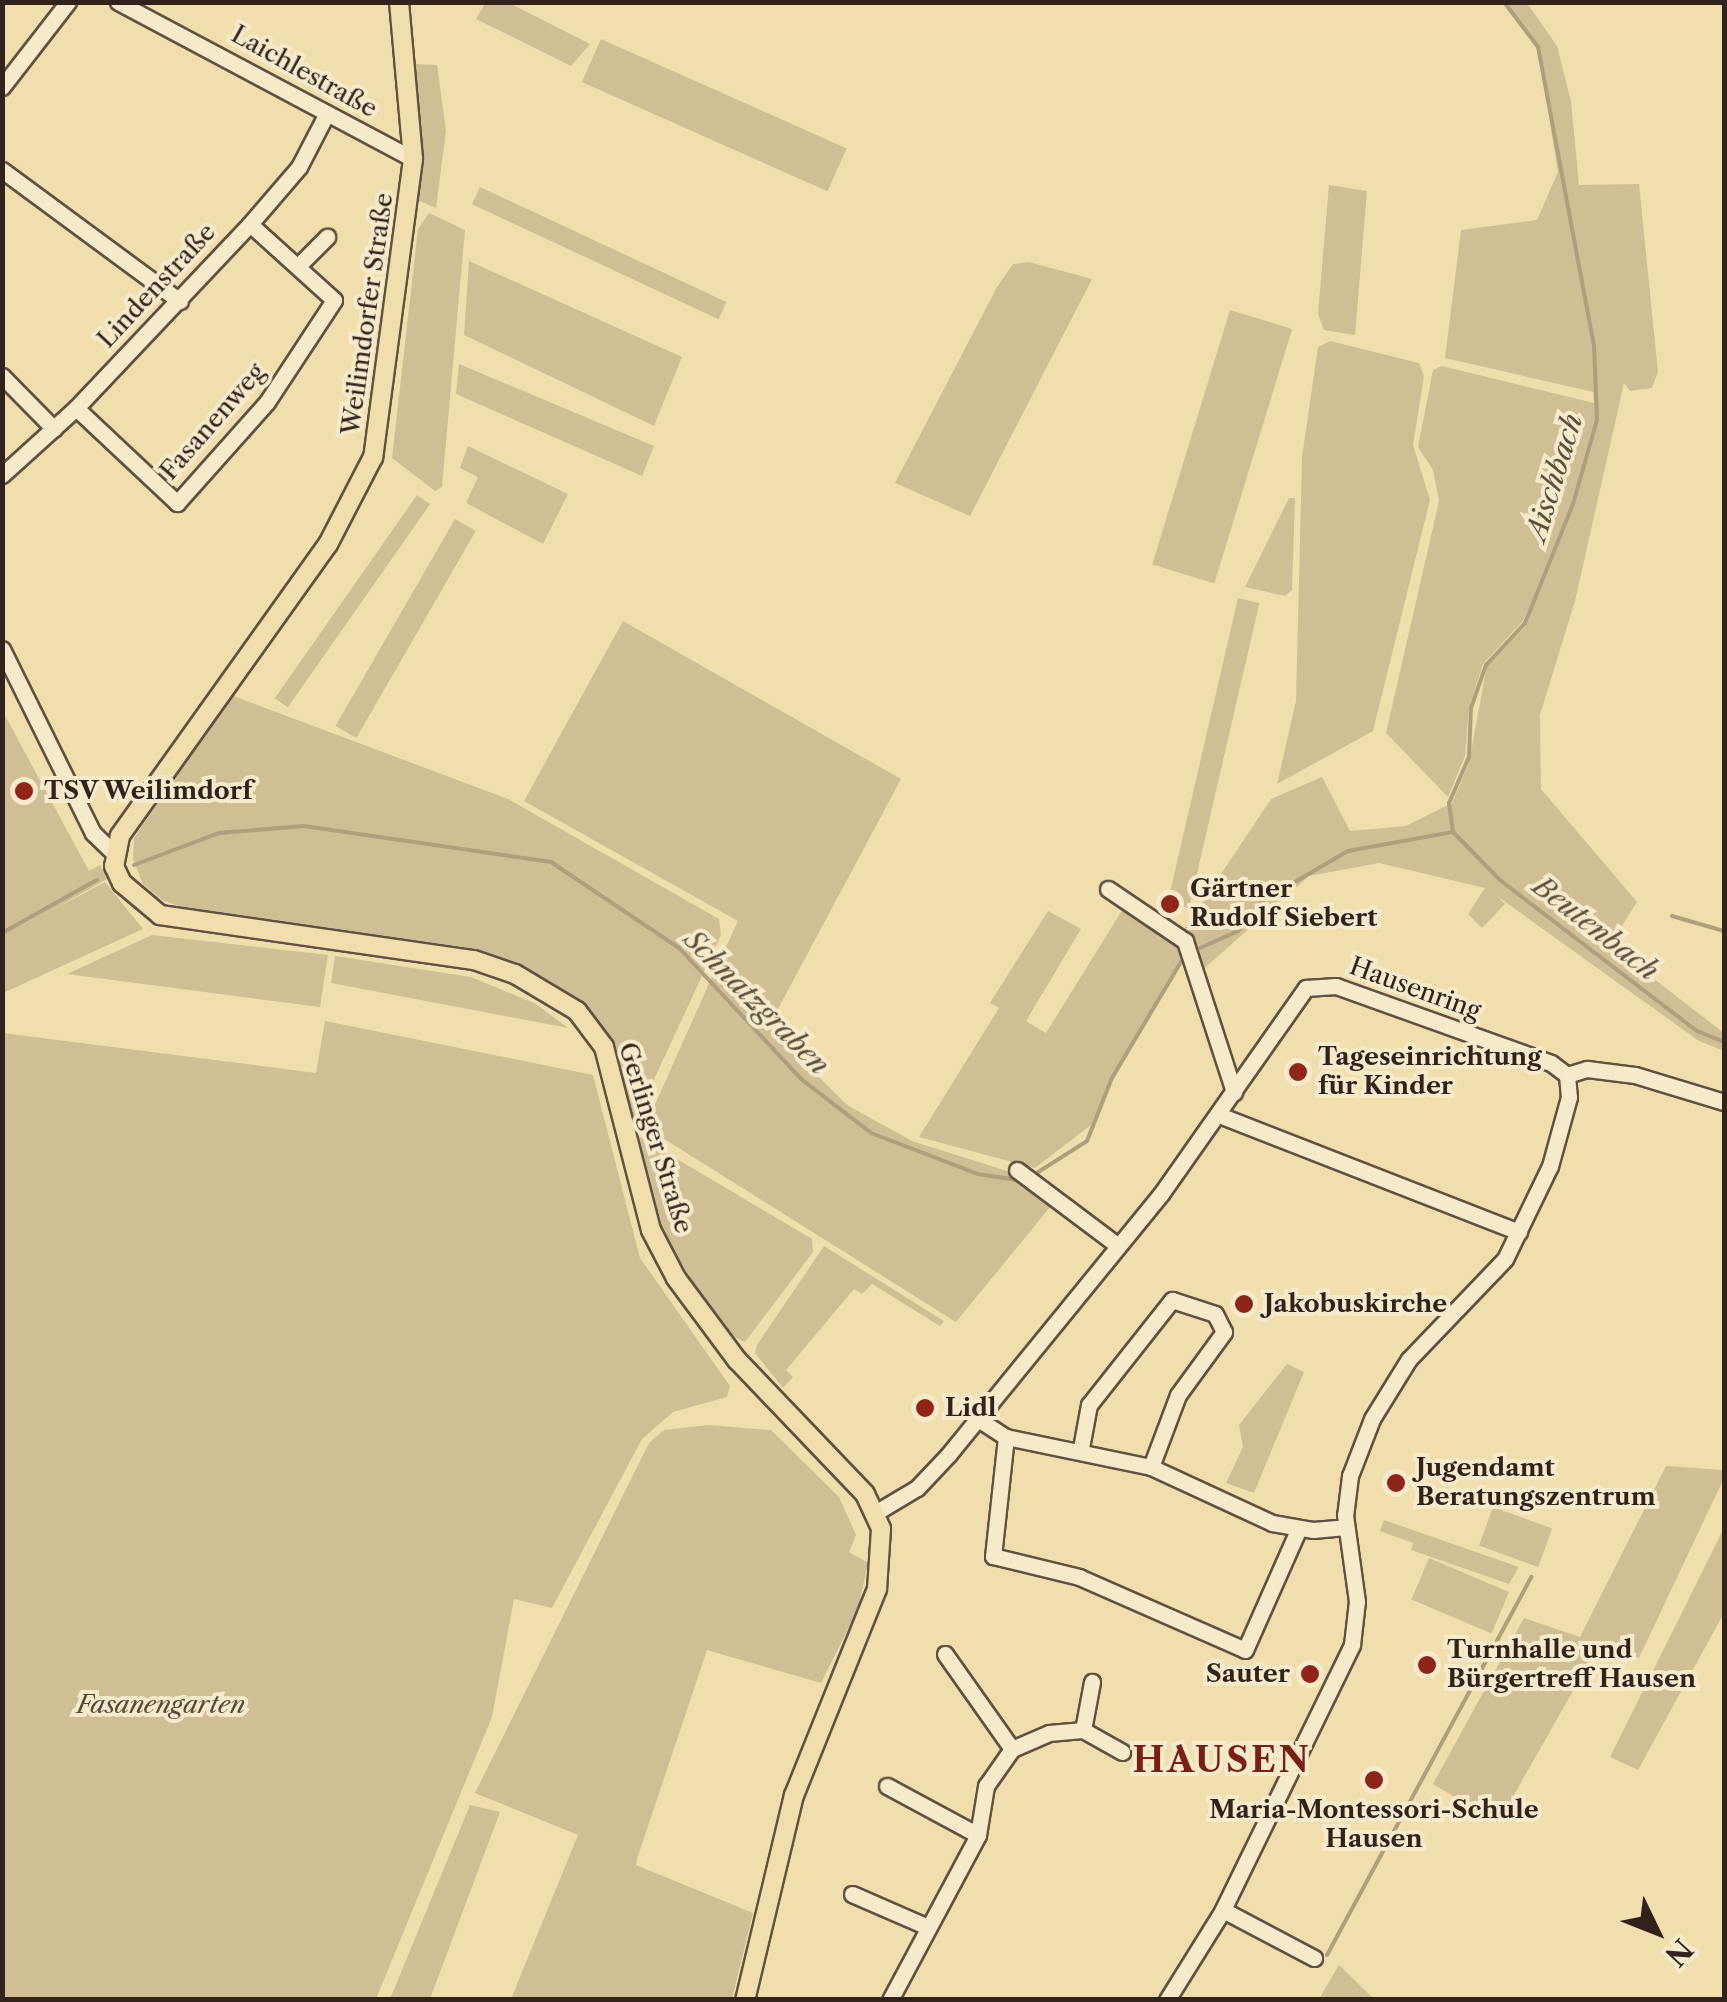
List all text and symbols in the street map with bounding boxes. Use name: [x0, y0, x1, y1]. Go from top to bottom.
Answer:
street label: Laichlestraße: [226, 20, 382, 124]
street label: Weilimdorfer Straße: [336, 191, 400, 437]
street label: Lindenstraße: [92, 218, 222, 354]
street label: Fasanenweg: [154, 358, 272, 486]
water label: Aischbach: [1519, 410, 1589, 544]
place label: TSV Weilimdorf: [44, 776, 254, 806]
marker: TSV Weilimdorf: [13, 780, 35, 802]
water label: Beutenbach: [1527, 869, 1665, 987]
place label: Gärtner Rudolf Siebert: [1190, 875, 1377, 934]
marker: Gärtner Rudolf Siebert: [1159, 893, 1181, 915]
water label: Schnatzgraben: [678, 923, 836, 1081]
street label: Hausenring: [1345, 951, 1485, 1027]
street label: Gerlinger Straße: [612, 1039, 698, 1237]
place label: Tageseinrichtung für Kinder: [1318, 1043, 1542, 1102]
marker: Tageseinrichtung für Kinder: [1287, 1061, 1309, 1083]
place label: Jakobuskirche: [1264, 1289, 1447, 1319]
marker: Jakobuskirche: [1233, 1293, 1255, 1315]
place label: Lidl: [945, 1393, 997, 1423]
marker: Lidl: [914, 1397, 936, 1419]
place label: Jugendamt Beratungszentrum: [1416, 1454, 1656, 1513]
marker: Jugendamt Beratungszentrum: [1385, 1472, 1407, 1494]
place label: Turnhalle und Bürgertreff Hausen: [1447, 1636, 1696, 1695]
marker: Turnhalle und Bürgertreff Hausen: [1416, 1654, 1438, 1676]
place label: Sauter: [1206, 1659, 1290, 1689]
marker: Sauter: [1299, 1663, 1321, 1685]
park label: Fasanengarten: [77, 1690, 245, 1720]
district label: HAUSEN: [1132, 1739, 1312, 1781]
marker: Maria-Montessori-Schule Hausen: [1363, 1769, 1385, 1791]
place label: Maria-Montessori-Schule Hausen: [1209, 1796, 1539, 1855]
north arrow: [1607, 1882, 1707, 1982]
text: N: [1658, 1932, 1700, 1973]

